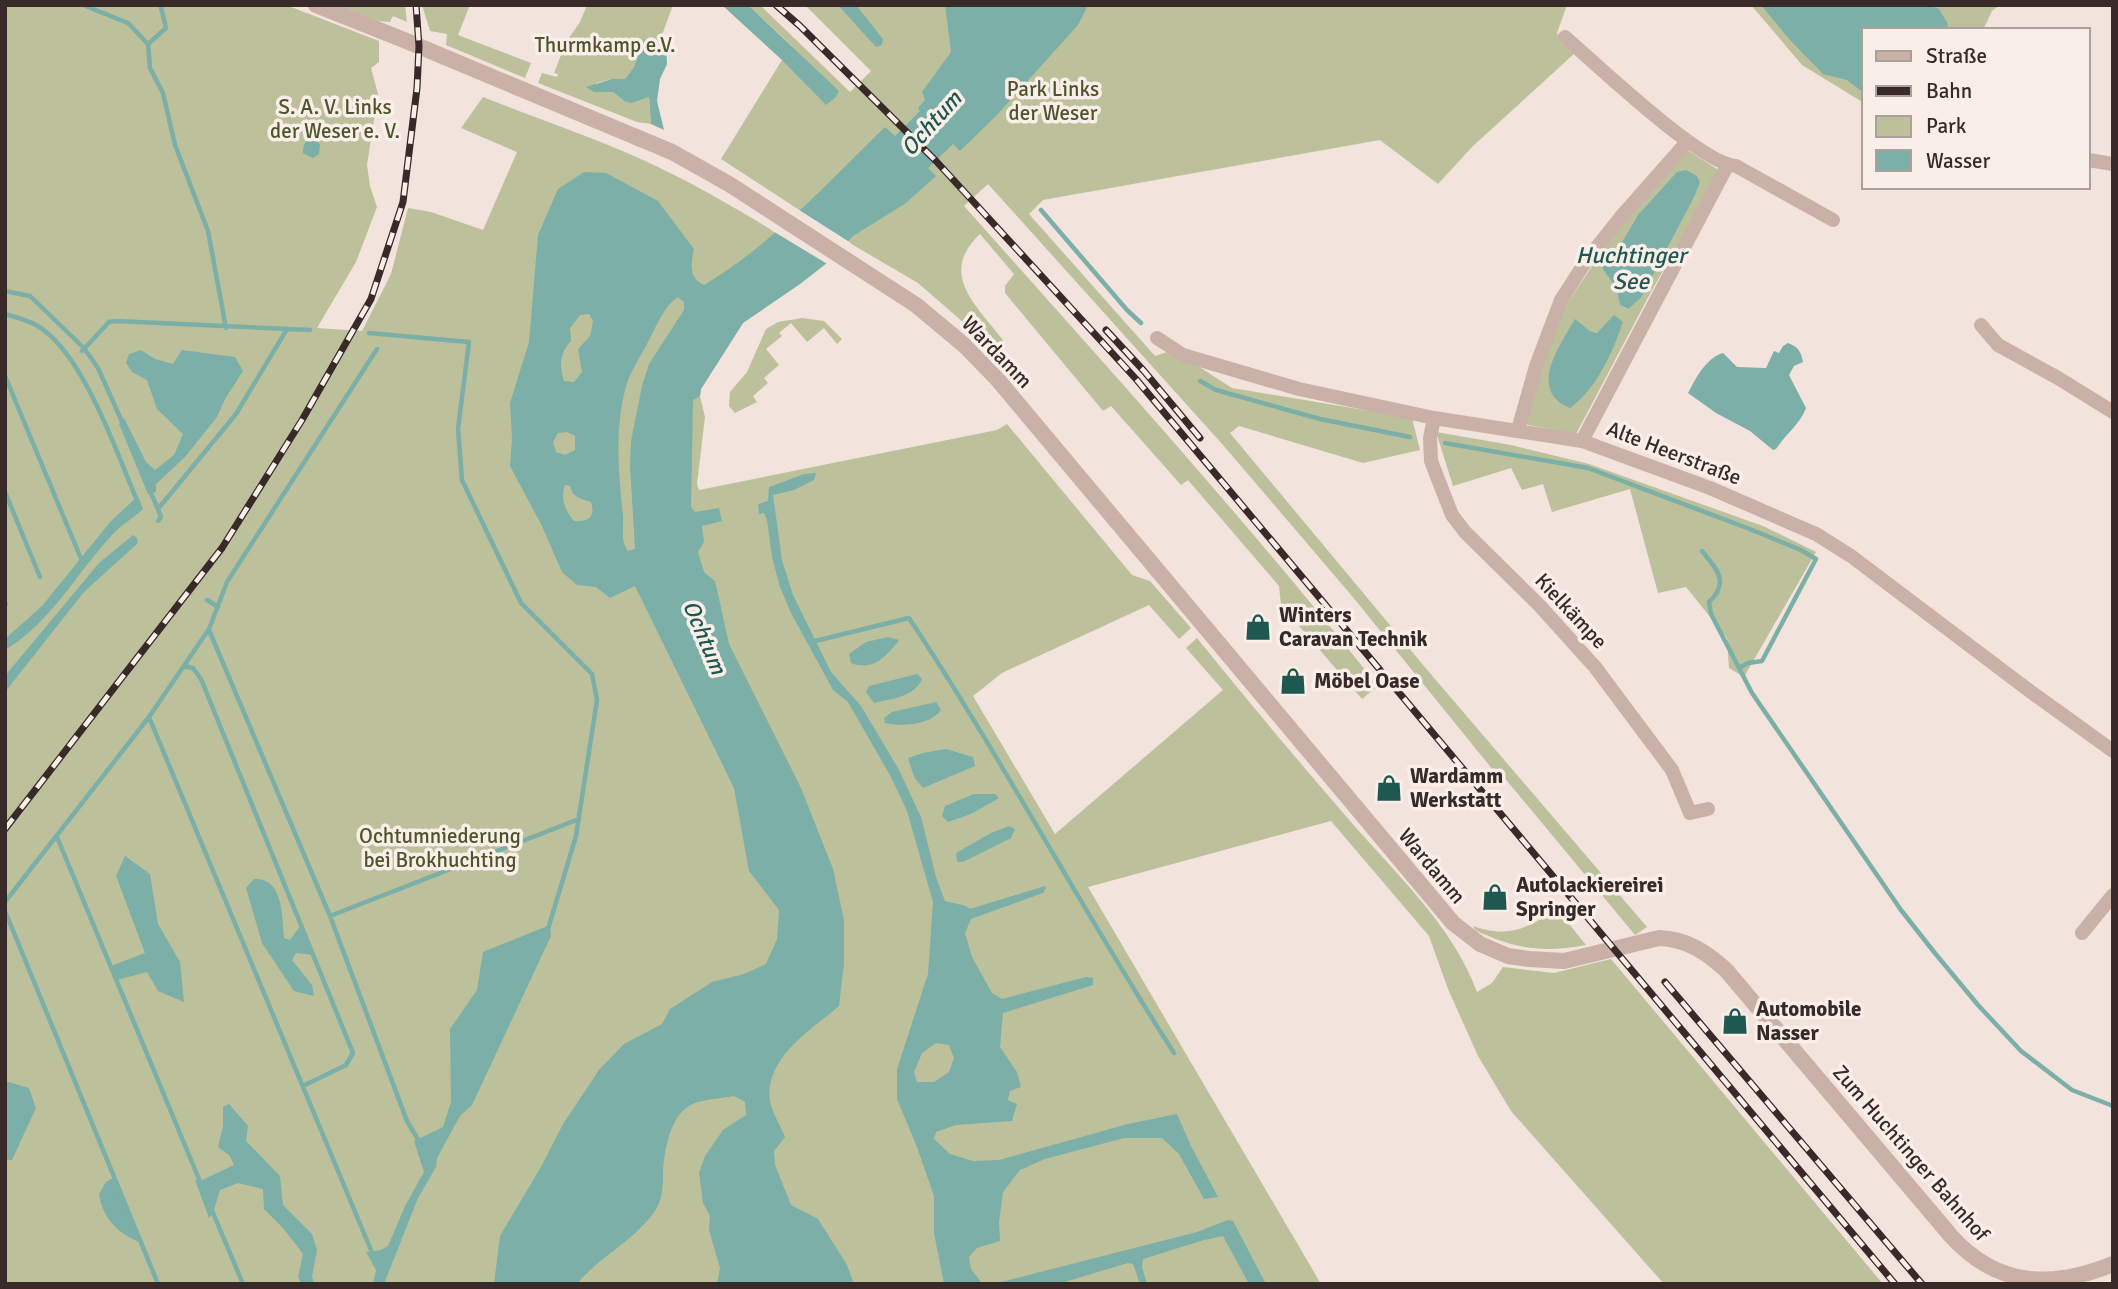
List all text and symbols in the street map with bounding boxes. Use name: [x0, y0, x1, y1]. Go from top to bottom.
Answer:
legend: [1862, 28, 2090, 189]
park label: Thurmkamp e.V.: [534, 32, 676, 58]
text: Straße: [1926, 43, 1987, 69]
park label: Park Links der Weser: [1007, 76, 1099, 126]
text: Bahn: [1926, 78, 1972, 104]
water label: Ochtum: [895, 84, 969, 162]
park label: S. A. V. Links der Weser e. V.: [270, 94, 400, 144]
text: Park: [1926, 113, 1967, 139]
text: Wasser: [1926, 148, 1991, 174]
water label: Huchtinger See: [1576, 241, 1690, 296]
street label: Wardamm: [956, 310, 1038, 394]
street label: Alte Heerstraße: [1603, 415, 1745, 491]
street label: Kielkämpe: [1529, 568, 1613, 654]
water label: Ochtum: [676, 596, 733, 679]
place label: Winters Caravan Technik: [1279, 602, 1427, 652]
shop icon: Winters Caravan Technik: [1243, 612, 1273, 642]
shop icon: Möbel Oase: [1278, 666, 1308, 696]
place label: Möbel Oase: [1314, 668, 1420, 694]
place label: Wardamm Werkstatt: [1410, 763, 1503, 813]
shop icon: Wardamm Werkstatt: [1374, 773, 1404, 803]
park label: Ochtumniederung bei Brokhuchting: [359, 823, 521, 873]
street label: Wardamm: [1393, 823, 1471, 909]
place label: Autolackiereirei Springer: [1516, 872, 1664, 922]
shop icon: Autolackiereirei Springer: [1480, 882, 1510, 912]
place label: Automobile Nasser: [1756, 996, 1862, 1046]
shop icon: Automobile Nasser: [1720, 1006, 1750, 1036]
street label: Zum Huchtinger Bahnhof: [1827, 1060, 1995, 1247]

